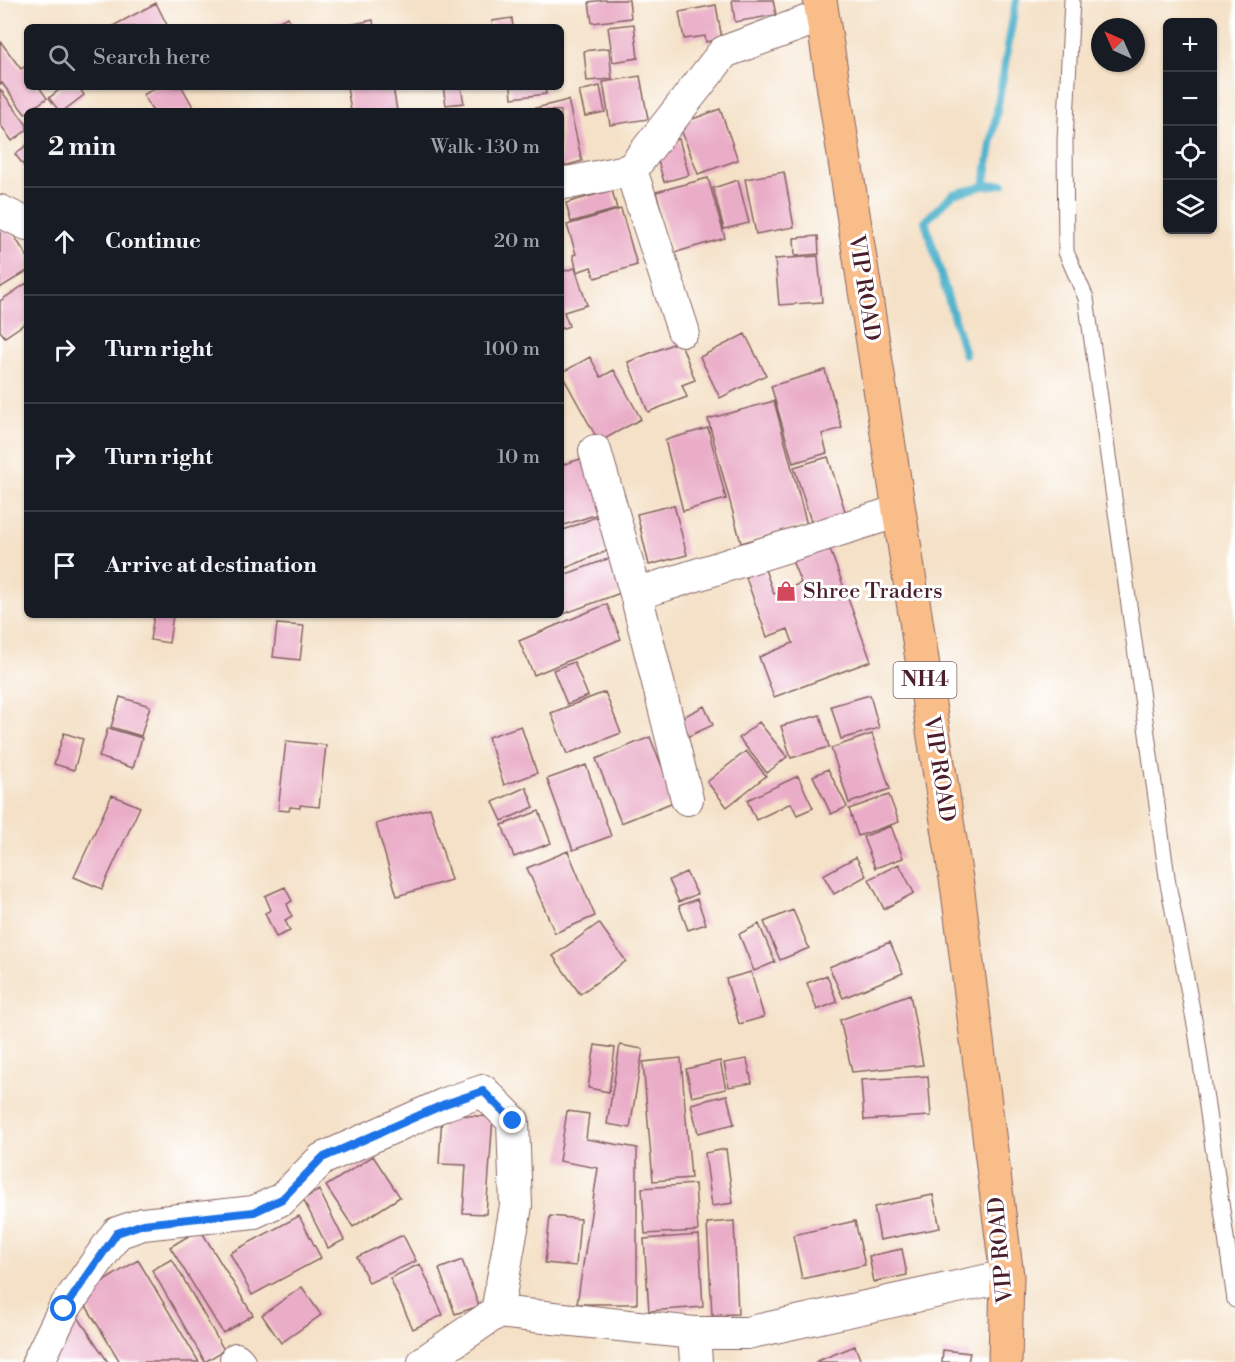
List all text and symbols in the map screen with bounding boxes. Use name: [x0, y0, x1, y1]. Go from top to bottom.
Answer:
north arrow: [1091, 18, 1145, 72]
map controls: [1163, 18, 1217, 234]
button: +: [1163, 18, 1217, 72]
search box: [24, 24, 564, 90]
icon: search: [45, 41, 78, 74]
text: Search here: [93, 44, 210, 71]
button: −: [1163, 72, 1217, 126]
button: locate: [1163, 126, 1217, 180]
text: 2 min: [48, 131, 116, 163]
text: Walk · 130 m: [431, 135, 540, 160]
button: layers: [1163, 180, 1217, 234]
icon: ahead: [48, 225, 81, 258]
text: Continue: [105, 228, 201, 255]
text: 20 m: [494, 229, 540, 254]
street label: VIP ROAD: [842, 232, 886, 343]
icon: right: [48, 333, 81, 366]
text: Turn right: [105, 336, 213, 363]
text: 100 m: [484, 337, 540, 362]
icon: right: [48, 441, 81, 474]
text: Turn right: [105, 444, 213, 471]
text: 10 m: [497, 445, 540, 470]
icon: arrive: [48, 549, 81, 582]
text: Arrive at destination: [105, 552, 317, 579]
place label: Shree Traders: [803, 578, 943, 605]
shop icon: Shree Traders: [774, 579, 798, 603]
road number: NH4: [894, 662, 956, 698]
street label: VIP ROAD: [917, 713, 961, 824]
route end: [499, 1107, 525, 1133]
street label: VIP ROAD: [983, 1196, 1019, 1305]
route start: [50, 1295, 76, 1321]

